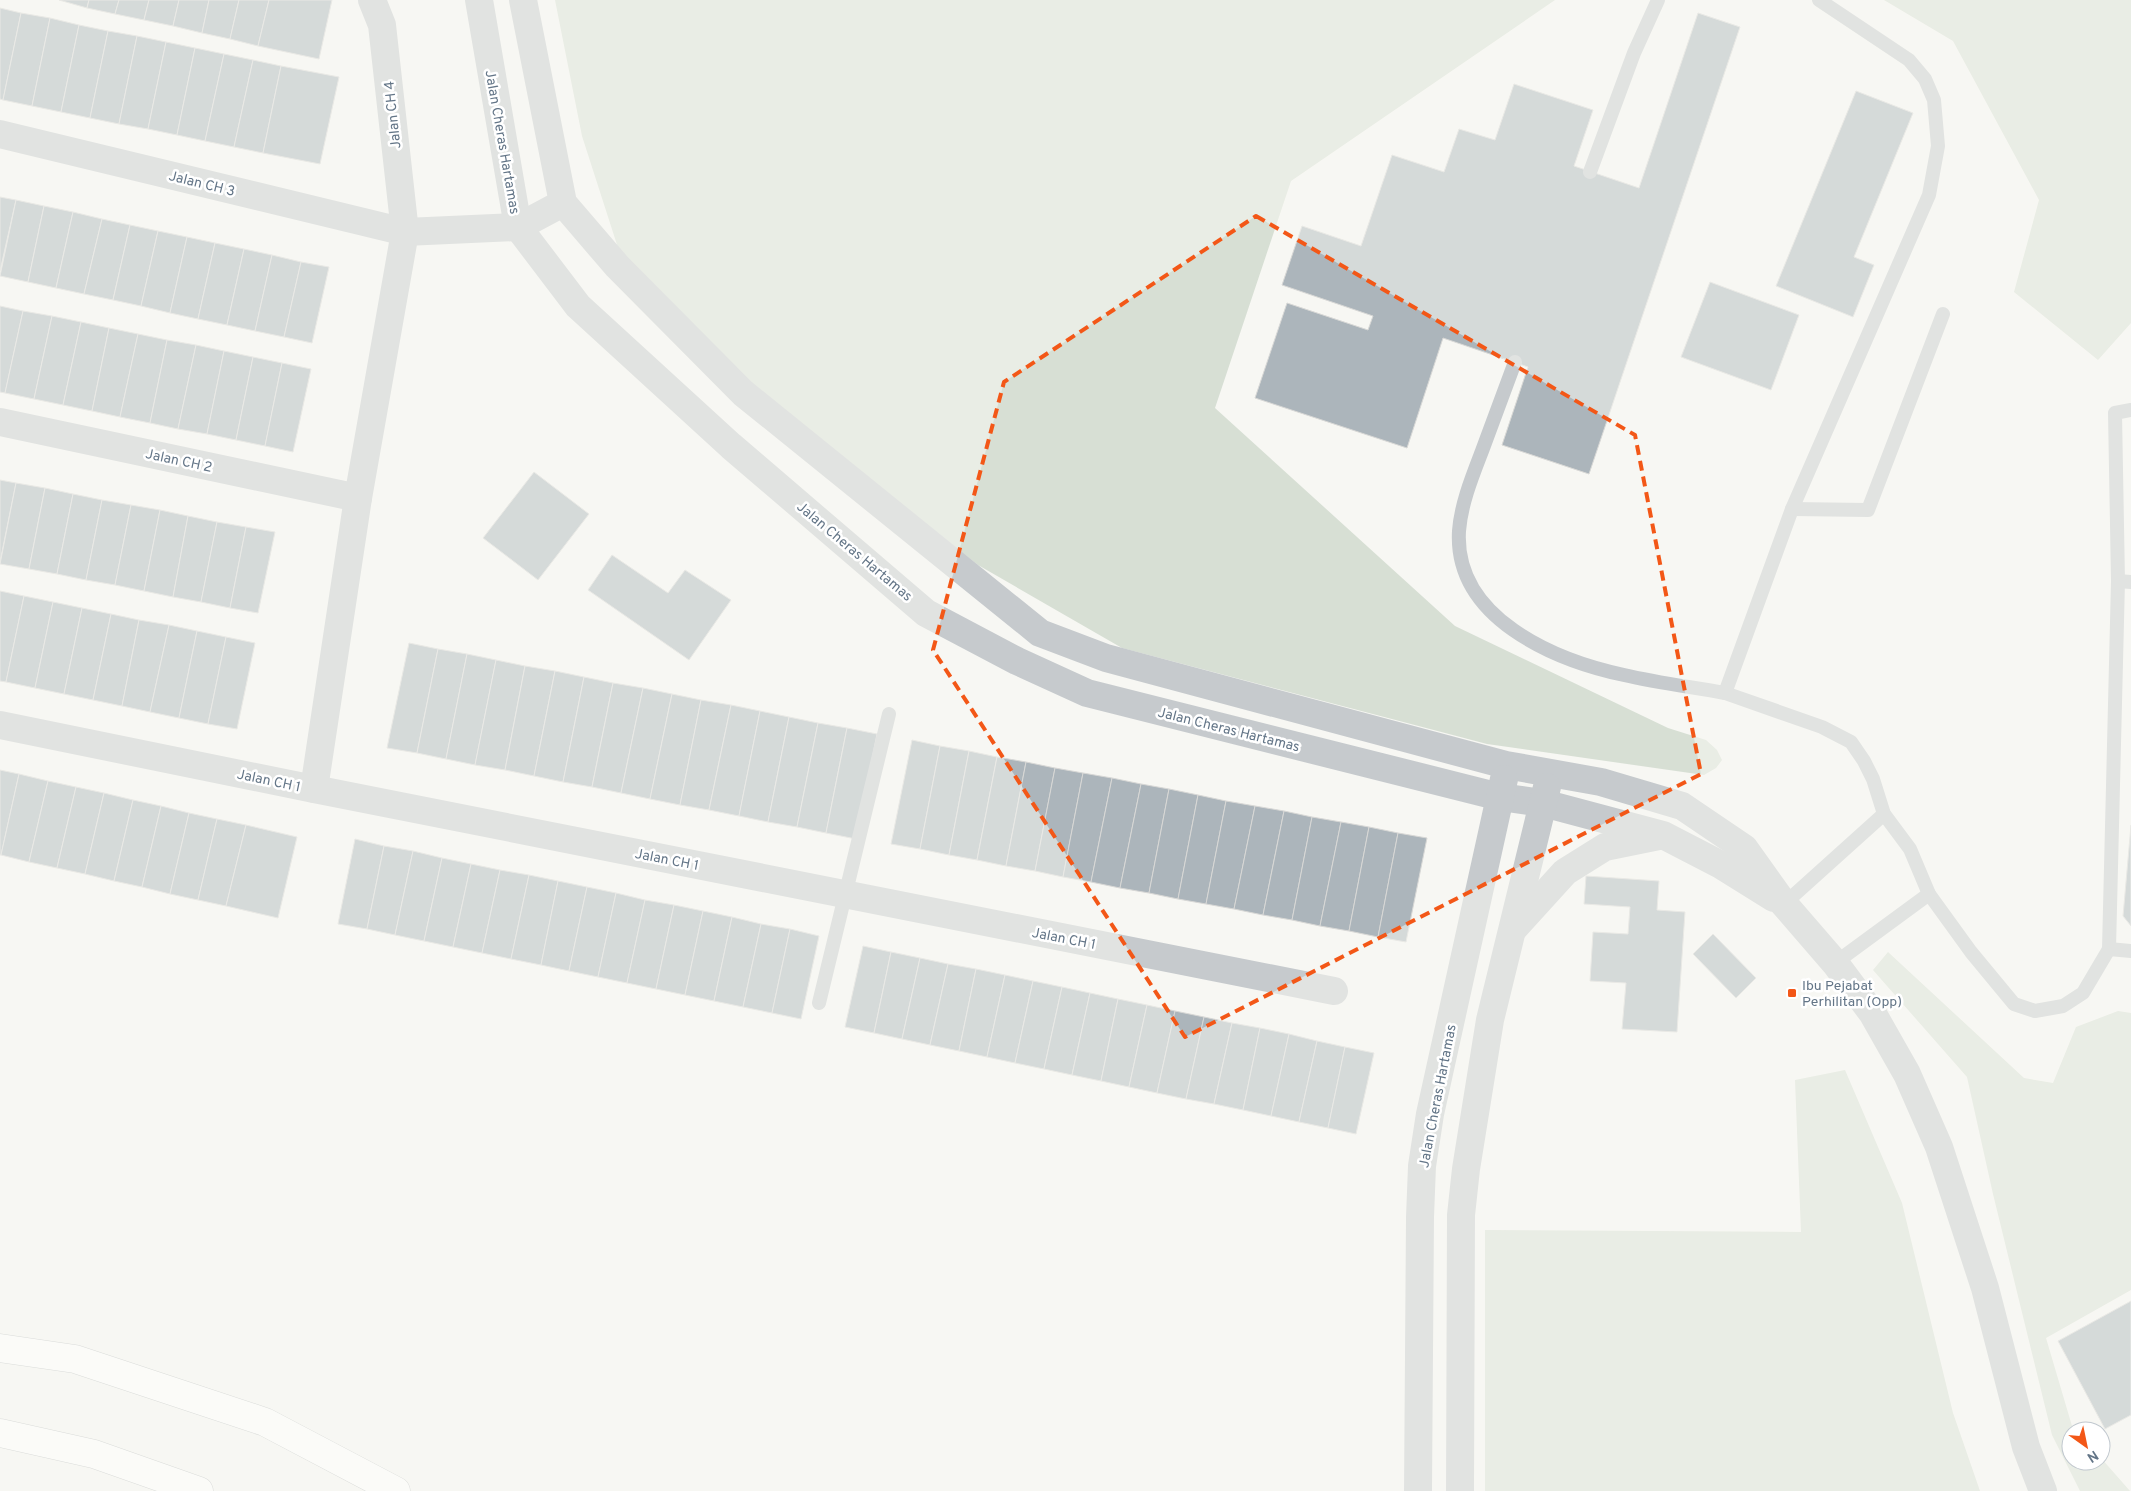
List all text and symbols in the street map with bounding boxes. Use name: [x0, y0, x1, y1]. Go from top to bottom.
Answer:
street label: Jalan Cheras Hartamas: [480, 69, 523, 216]
street label: Jalan CH 4: [381, 80, 406, 150]
street label: Jalan CH 3: [167, 168, 237, 201]
street label: Jalan CH 2: [144, 446, 214, 477]
street label: Jalan Cheras Hartamas: [793, 499, 915, 606]
street label: Jalan Cheras Hartamas: [1156, 705, 1301, 756]
street label: Jalan CH 1: [235, 766, 302, 797]
street label: Jalan CH 1: [633, 846, 700, 875]
street label: Jalan CH 1: [1030, 925, 1097, 954]
place label: Ibu Pejabat Perhilitan (Opp): [1802, 978, 1902, 1011]
marker: Ibu Pejabat Perhilitan (Opp): [1786, 987, 1798, 999]
street label: Jalan Cheras Hartamas: [1416, 1023, 1461, 1169]
north arrow: [2061, 1421, 2111, 1471]
text: N: [2083, 1446, 2101, 1466]

